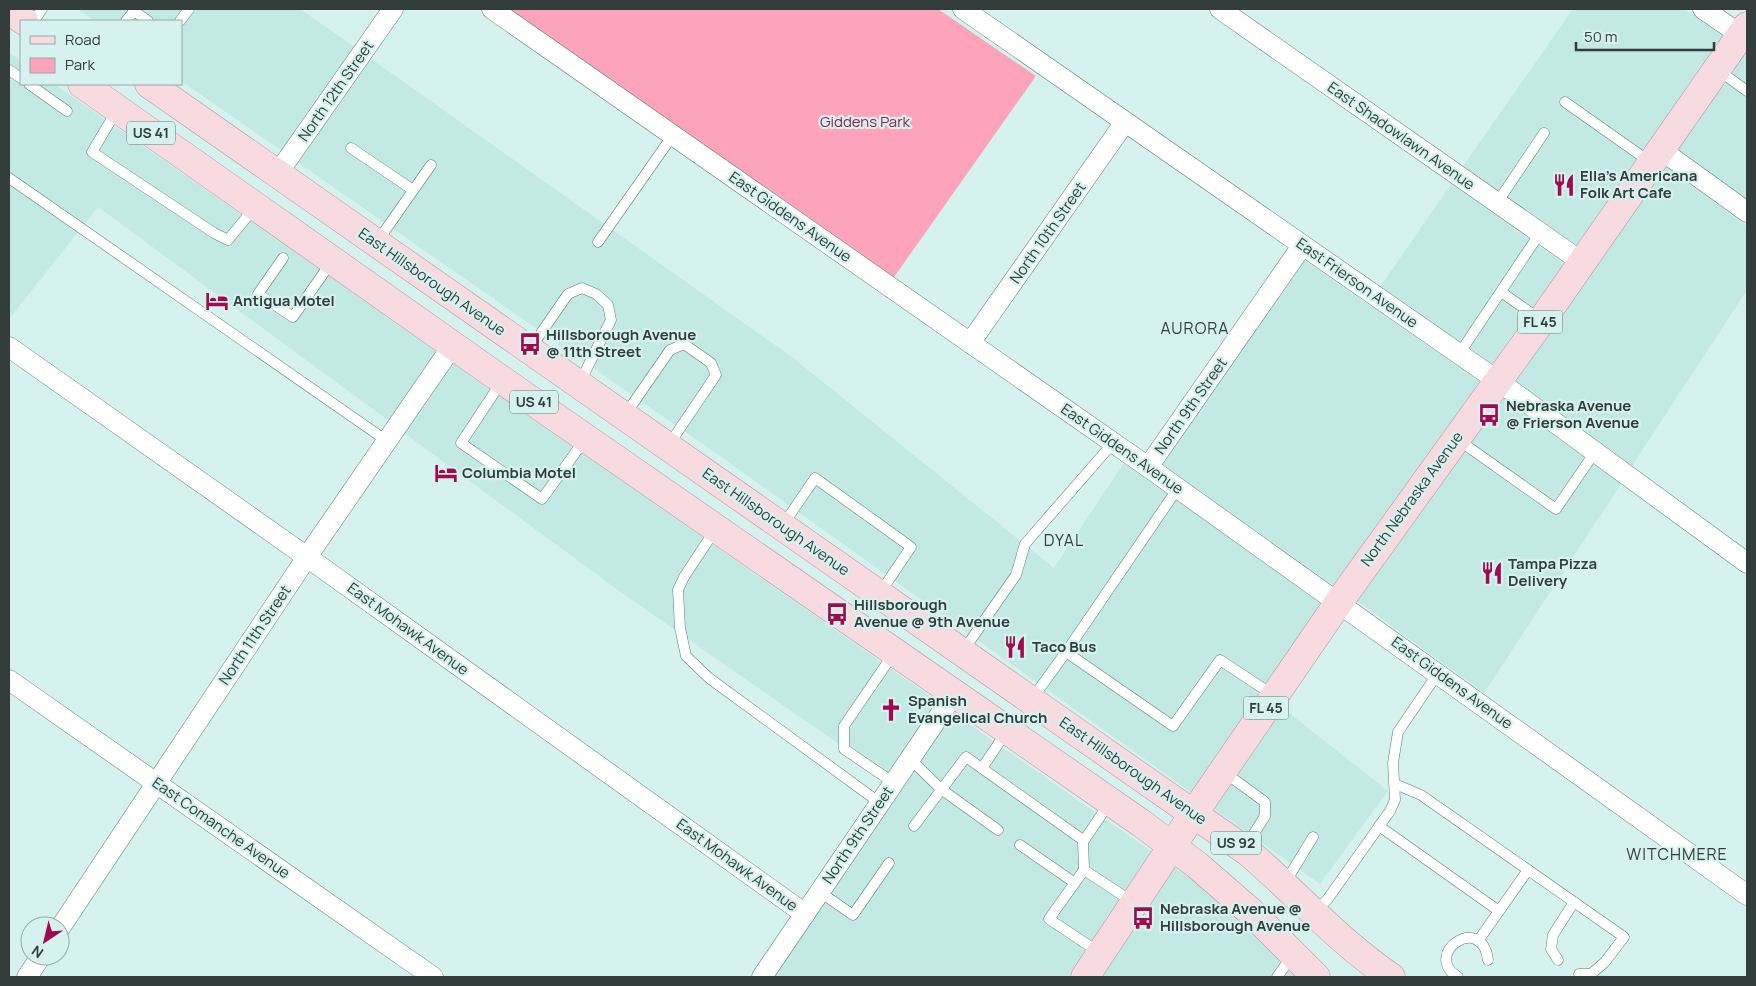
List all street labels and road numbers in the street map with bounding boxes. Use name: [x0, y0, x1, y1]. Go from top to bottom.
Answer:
street label: North 12th Street: [293, 36, 378, 145]
street label: East Shadowlawn Avenue: [1323, 77, 1479, 195]
road number: US 41: [127, 122, 175, 144]
street label: East Giddens Avenue: [725, 166, 856, 267]
street label: North 10th Street: [1005, 178, 1090, 288]
street label: East Hillsborough Avenue: [354, 223, 510, 341]
street label: East Frierson Avenue: [1292, 233, 1423, 333]
road number: FL 45: [1518, 311, 1562, 334]
street label: North 9th Street: [1149, 353, 1232, 458]
road number: US 41: [510, 391, 558, 414]
street label: East Giddens Avenue: [1057, 398, 1188, 499]
street label: North Nebraska Avenue: [1356, 427, 1468, 570]
street label: East Hillsborough Avenue: [698, 463, 854, 581]
street label: East Mohawk Avenue: [343, 577, 474, 680]
street label: North 11th Street: [213, 581, 296, 689]
street label: East Giddens Avenue: [1387, 631, 1517, 734]
road number: FL 45: [1244, 696, 1288, 720]
street label: East Hillsborough Avenue: [1055, 712, 1211, 830]
street label: East Comanche Avenue: [148, 772, 295, 883]
street label: North 9th Street: [817, 782, 898, 888]
street label: East Mohawk Avenue: [672, 813, 803, 916]
road number: US 92: [1211, 831, 1261, 854]

